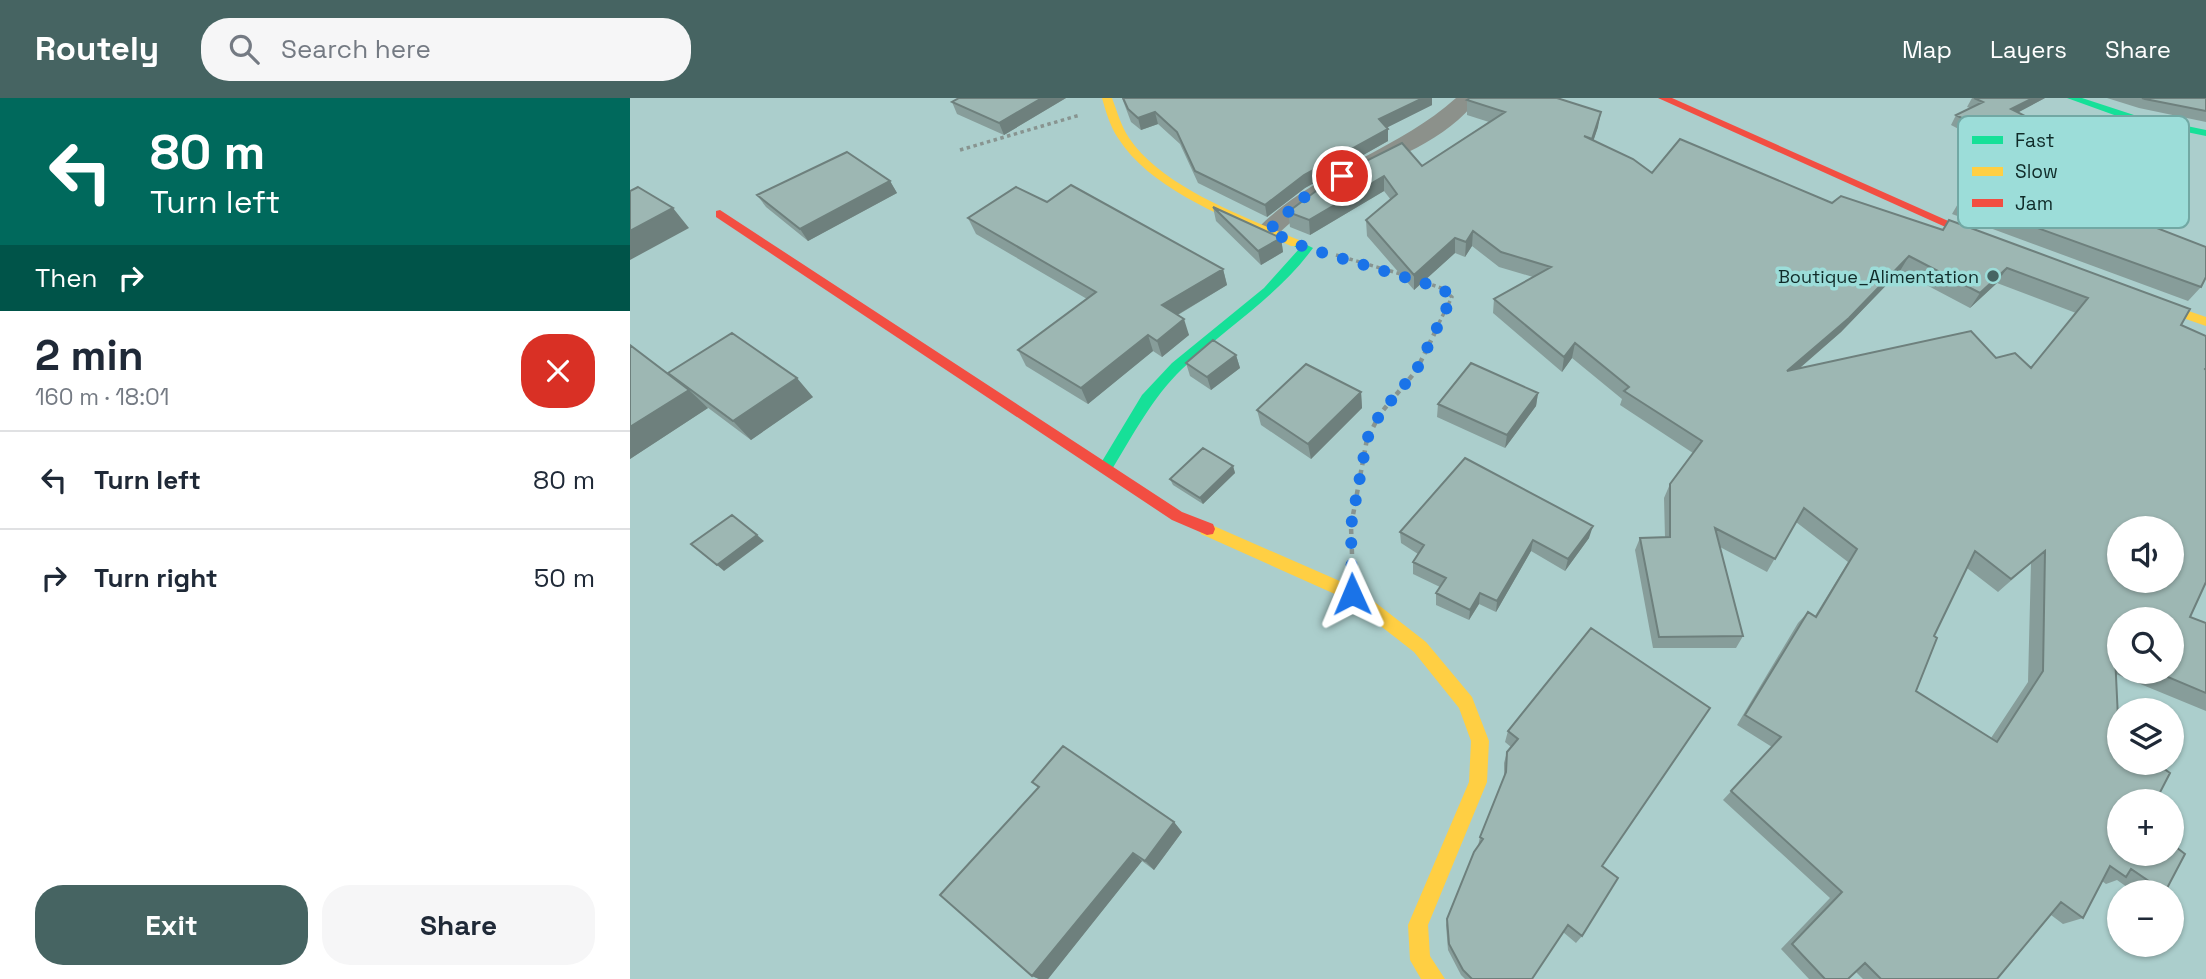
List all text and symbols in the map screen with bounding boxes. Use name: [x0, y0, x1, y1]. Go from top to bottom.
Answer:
search box: [201, 18, 691, 81]
text: Routely: [35, 28, 159, 70]
icon: search: [225, 30, 263, 68]
text: Search here: [281, 32, 431, 66]
text: Map: [1902, 34, 1952, 65]
text: Layers: [1990, 34, 2067, 65]
text: Share: [2105, 34, 2171, 65]
legend: [1958, 116, 2189, 228]
text: 80 m: [150, 121, 265, 183]
icon: left: [35, 126, 126, 217]
text: Fast: [2015, 128, 2055, 153]
pin: [1312, 146, 1372, 206]
icon: arrive: [1323, 157, 1361, 195]
text: Slow: [2015, 159, 2058, 184]
text: Turn left: [150, 182, 280, 222]
text: Jam: [2015, 191, 2053, 216]
icon: right: [112, 259, 150, 297]
text: Then: [35, 261, 98, 295]
place label: Boutique_Alimentation: [1778, 265, 1979, 288]
marker: Boutique_Alimentation: [1985, 268, 2001, 284]
text: 2 min: [35, 329, 144, 382]
button: close: [521, 334, 595, 408]
text: 160 m · 18:01: [35, 382, 169, 412]
icon: left: [35, 461, 73, 499]
text: Turn left: [94, 463, 201, 497]
text: 80 m: [533, 463, 595, 497]
map controls: [2107, 516, 2184, 957]
button: sound: [2107, 516, 2184, 593]
position arrow: [1315, 557, 1389, 631]
icon: right: [35, 559, 73, 597]
text: Turn right: [94, 561, 218, 595]
text: 50 m: [534, 561, 595, 595]
button: search: [2107, 607, 2184, 684]
button: layers: [2107, 698, 2184, 775]
button: +: [2107, 789, 2184, 866]
button: −: [2107, 880, 2184, 957]
button: Exit: [35, 885, 308, 965]
button: Share: [322, 885, 595, 965]

